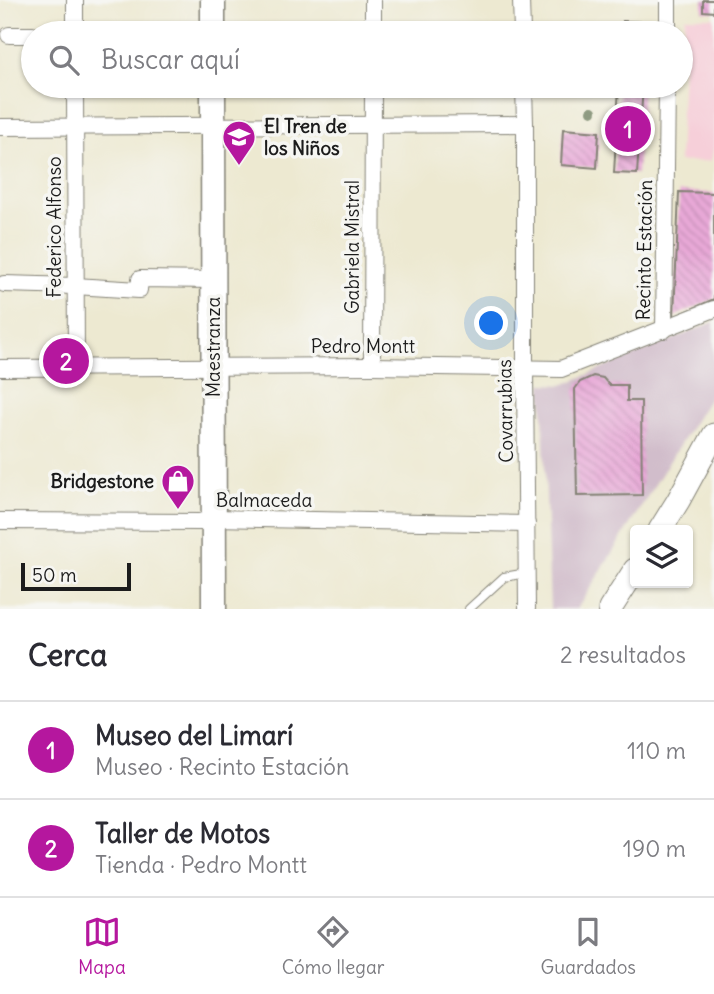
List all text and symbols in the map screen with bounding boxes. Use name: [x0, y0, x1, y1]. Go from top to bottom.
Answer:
search box: [21, 21, 693, 98]
icon: search: [45, 41, 83, 79]
text: Buscar aquí: [101, 43, 240, 76]
pin: 1: [605, 103, 651, 155]
place label: El Tren de los Niños: [264, 114, 347, 160]
school or university icon: El Tren de los Niños: [220, 118, 258, 167]
street label: Federico Alfonso: [42, 156, 66, 298]
street label: Recinto Estación: [631, 179, 657, 321]
street label: Gabriela Mistral: [340, 180, 364, 314]
street label: Maestranza: [201, 297, 225, 397]
your location: [474, 306, 508, 340]
street label: Pedro Montt: [311, 334, 415, 358]
pin: 2: [43, 335, 89, 387]
street label: Covarrubias: [492, 359, 518, 463]
shop icon: Bridgestone: [159, 462, 197, 511]
place label: Bridgestone: [51, 469, 154, 493]
street label: Balmaceda: [216, 488, 312, 512]
map controls: [630, 525, 693, 588]
button: layers: [630, 525, 693, 588]
scale bar: [21, 560, 131, 592]
text: 50 m: [32, 563, 77, 587]
text: Cerca: [28, 636, 107, 674]
text: 2 resultados: [560, 640, 686, 669]
text: Museo del Limarí: [95, 719, 293, 752]
text: 1: [46, 736, 56, 765]
text: 110 m: [627, 736, 686, 765]
text: Museo · Recinto Estación: [95, 752, 349, 781]
text: Taller de Motos: [95, 817, 270, 850]
text: 2: [45, 834, 57, 863]
text: 190 m: [623, 834, 686, 863]
text: Tienda · Pedro Montt: [95, 850, 307, 879]
tab: Mapa: [78, 913, 126, 979]
tab: Cómo llegar: [282, 913, 385, 979]
tab: Guardados: [540, 913, 636, 979]

